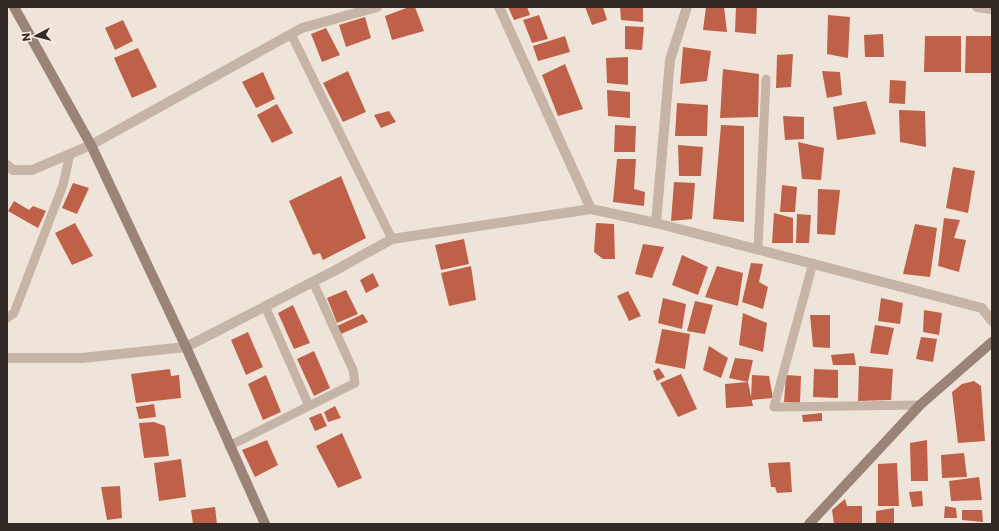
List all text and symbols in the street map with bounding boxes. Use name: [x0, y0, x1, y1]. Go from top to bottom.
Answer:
north arrow: [16, 16, 56, 56]
text: N: [18, 32, 35, 42]

